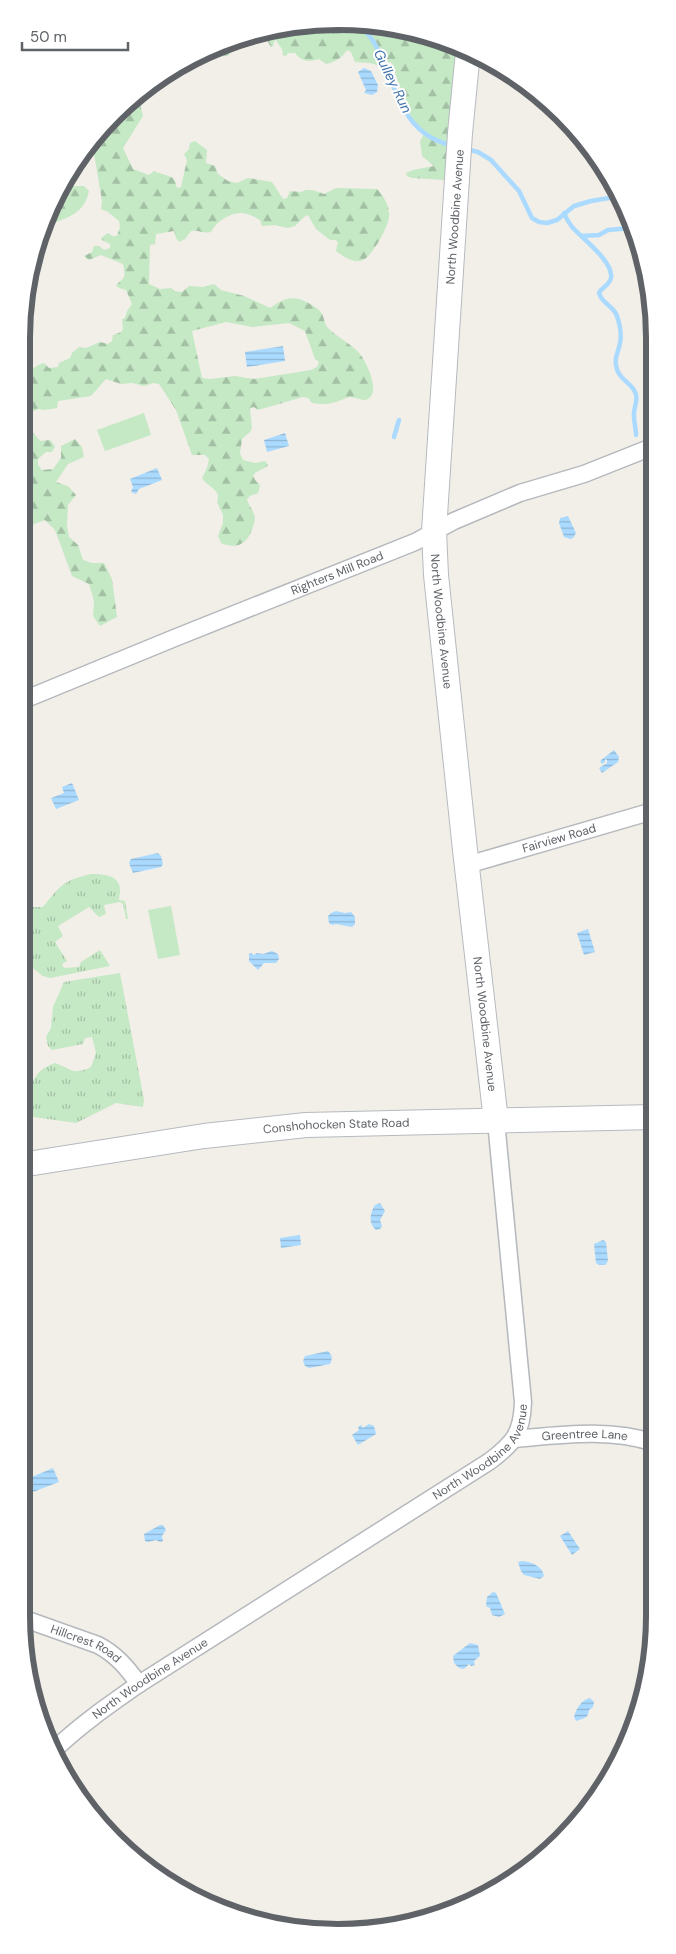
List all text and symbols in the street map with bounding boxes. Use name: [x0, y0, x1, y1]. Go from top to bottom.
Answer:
scale bar: [22, 20, 129, 52]
text: 50 m: [30, 27, 67, 47]
water label: Gulley Run: [370, 46, 416, 116]
street label: North Woodbine Avenue: [442, 149, 468, 285]
street label: Righters Mill Road: [289, 547, 386, 599]
street label: North Woodbine Avenue: [427, 554, 456, 690]
street label: Fairview Road: [520, 820, 598, 857]
street label: North Woodbine Avenue: [469, 956, 501, 1093]
street label: Conshohocken State Road: [262, 1115, 410, 1138]
street label: North Woodbine Avenue: [430, 1403, 531, 1503]
street label: Greentree Lane: [541, 1426, 629, 1445]
street label: Hillcrest Road: [49, 1621, 125, 1666]
street label: North Woodbine Avenue: [89, 1634, 211, 1723]

